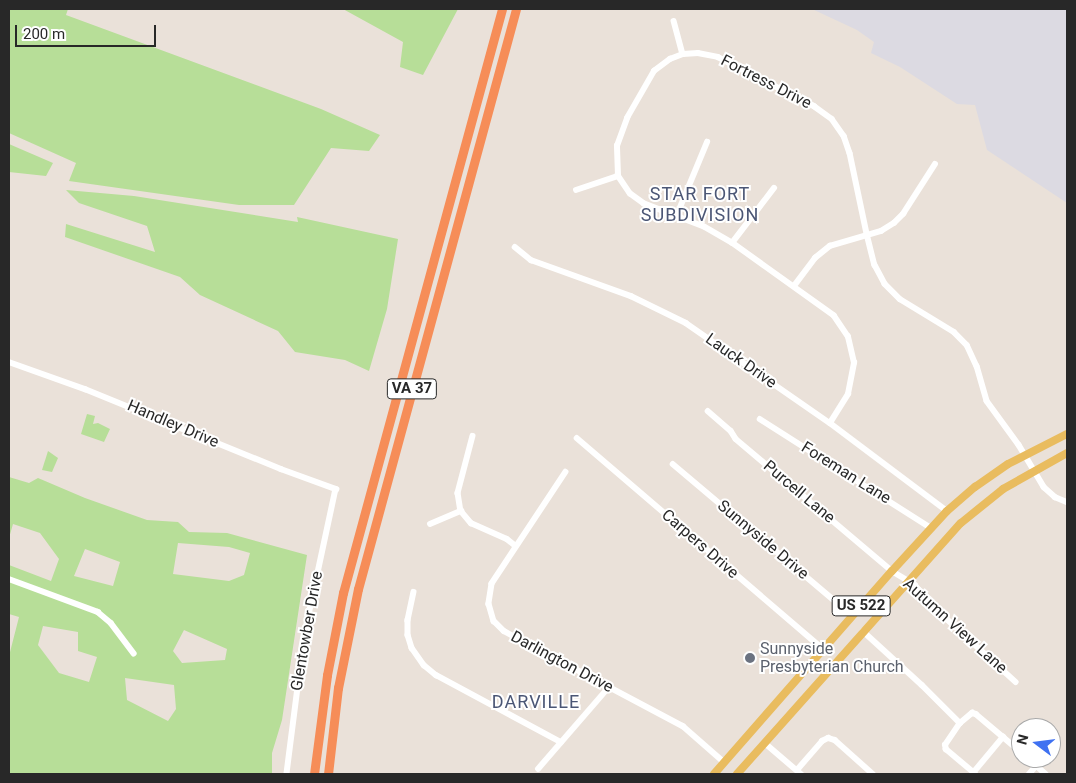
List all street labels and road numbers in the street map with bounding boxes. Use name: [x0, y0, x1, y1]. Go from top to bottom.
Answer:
street label: Fortress Drive: [718, 51, 814, 113]
street label: Lauck Drive: [702, 329, 780, 393]
road number: VA 37: [386, 376, 438, 402]
street label: Handley Drive: [124, 396, 222, 452]
street label: Foreman Lane: [798, 438, 894, 508]
street label: Purcell Lane: [759, 457, 839, 527]
street label: Sunnyside Drive: [713, 496, 813, 584]
street label: Carpers Drive: [658, 505, 742, 583]
street label: Glentowber Drive: [287, 570, 327, 692]
street label: Autumn View Lane: [899, 574, 1011, 678]
road number: US 522: [831, 594, 891, 618]
street label: Darlington Drive: [508, 627, 616, 697]

